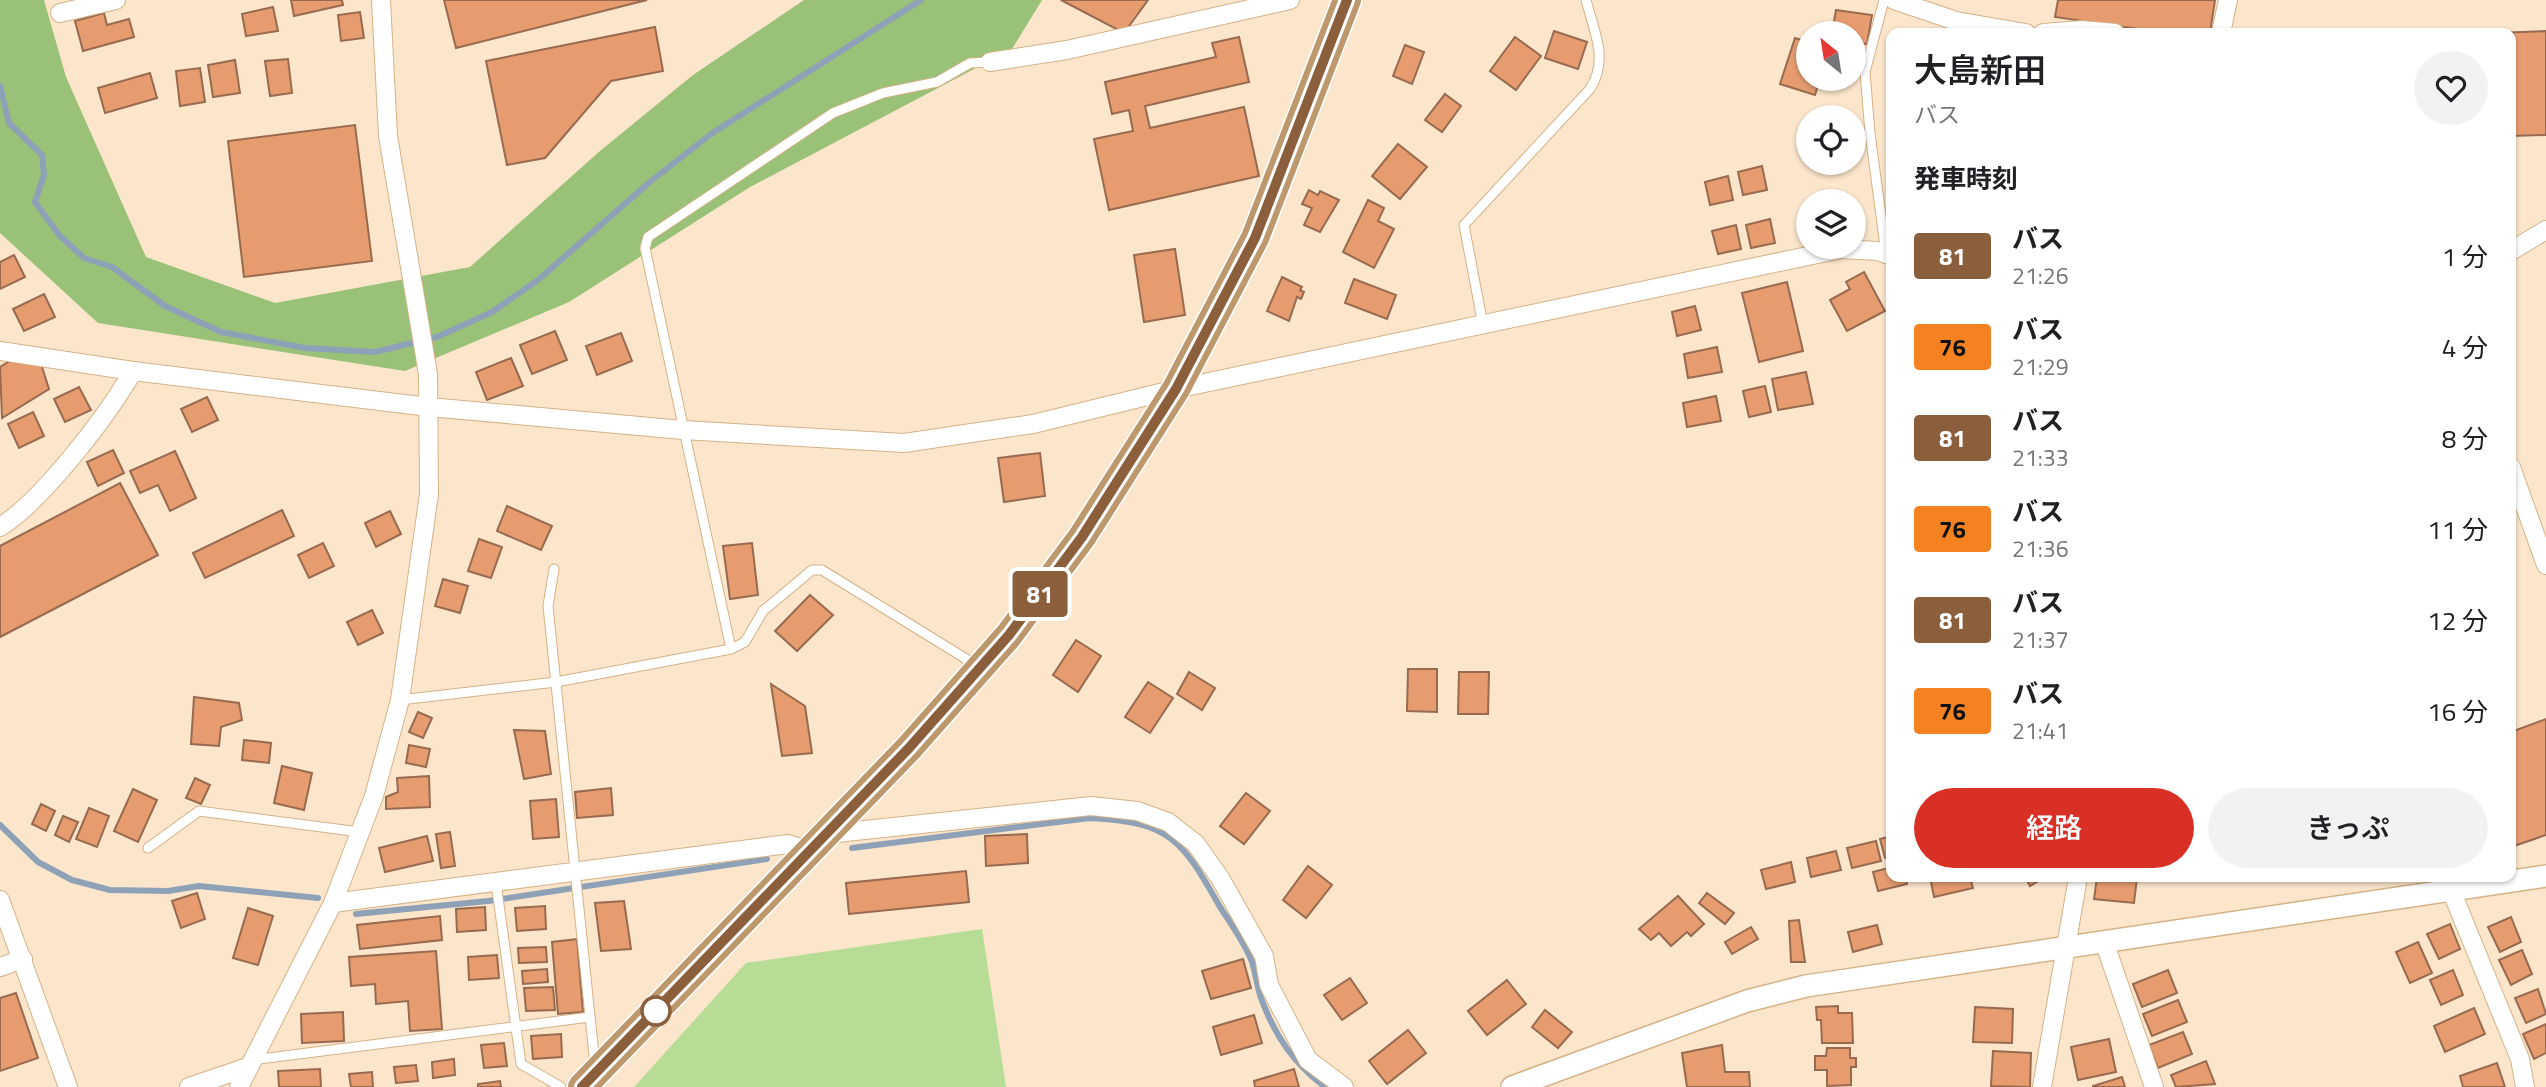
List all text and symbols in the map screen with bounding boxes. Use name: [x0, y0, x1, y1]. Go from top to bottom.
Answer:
north arrow: [1796, 21, 1866, 91]
map controls: [1796, 21, 1866, 259]
text: 大島新田: [1914, 45, 2046, 95]
button: heart: [2414, 51, 2488, 125]
text: バス: [1914, 97, 1960, 132]
button: locate: [1796, 105, 1866, 175]
text: 発車時刻: [1914, 159, 2018, 198]
button: layers: [1796, 189, 1866, 259]
text: バス: [2012, 219, 2064, 258]
text: 1 分: [2442, 237, 2488, 276]
text: 81: [1939, 238, 1966, 274]
text: 21:26: [2012, 258, 2069, 293]
text: バス: [2012, 310, 2064, 349]
text: 4 分: [2442, 328, 2488, 367]
text: 76: [1939, 329, 1966, 365]
text: 21:29: [2012, 349, 2069, 384]
text: バス: [2012, 401, 2064, 440]
text: 8 分: [2442, 419, 2488, 458]
text: 81: [1939, 420, 1966, 456]
text: 21:33: [2012, 440, 2069, 475]
text: バス: [2012, 492, 2064, 531]
text: 11 分: [2427, 510, 2488, 549]
text: 76: [1939, 511, 1966, 547]
text: 21:36: [2012, 531, 2069, 566]
line badge: 81: [1009, 571, 1072, 617]
text: 81: [1027, 576, 1053, 612]
text: バス: [2012, 583, 2064, 622]
text: 12 分: [2427, 601, 2488, 640]
text: 81: [1939, 602, 1966, 638]
text: 21:37: [2012, 622, 2069, 657]
text: バス: [2012, 674, 2064, 713]
text: 16 分: [2427, 692, 2488, 731]
text: 76: [1939, 693, 1966, 729]
text: 21:41: [2012, 713, 2069, 748]
button: 経路: [1914, 788, 2194, 868]
button: きっぷ: [2208, 788, 2488, 868]
unlabelled marker: [641, 996, 671, 1026]

